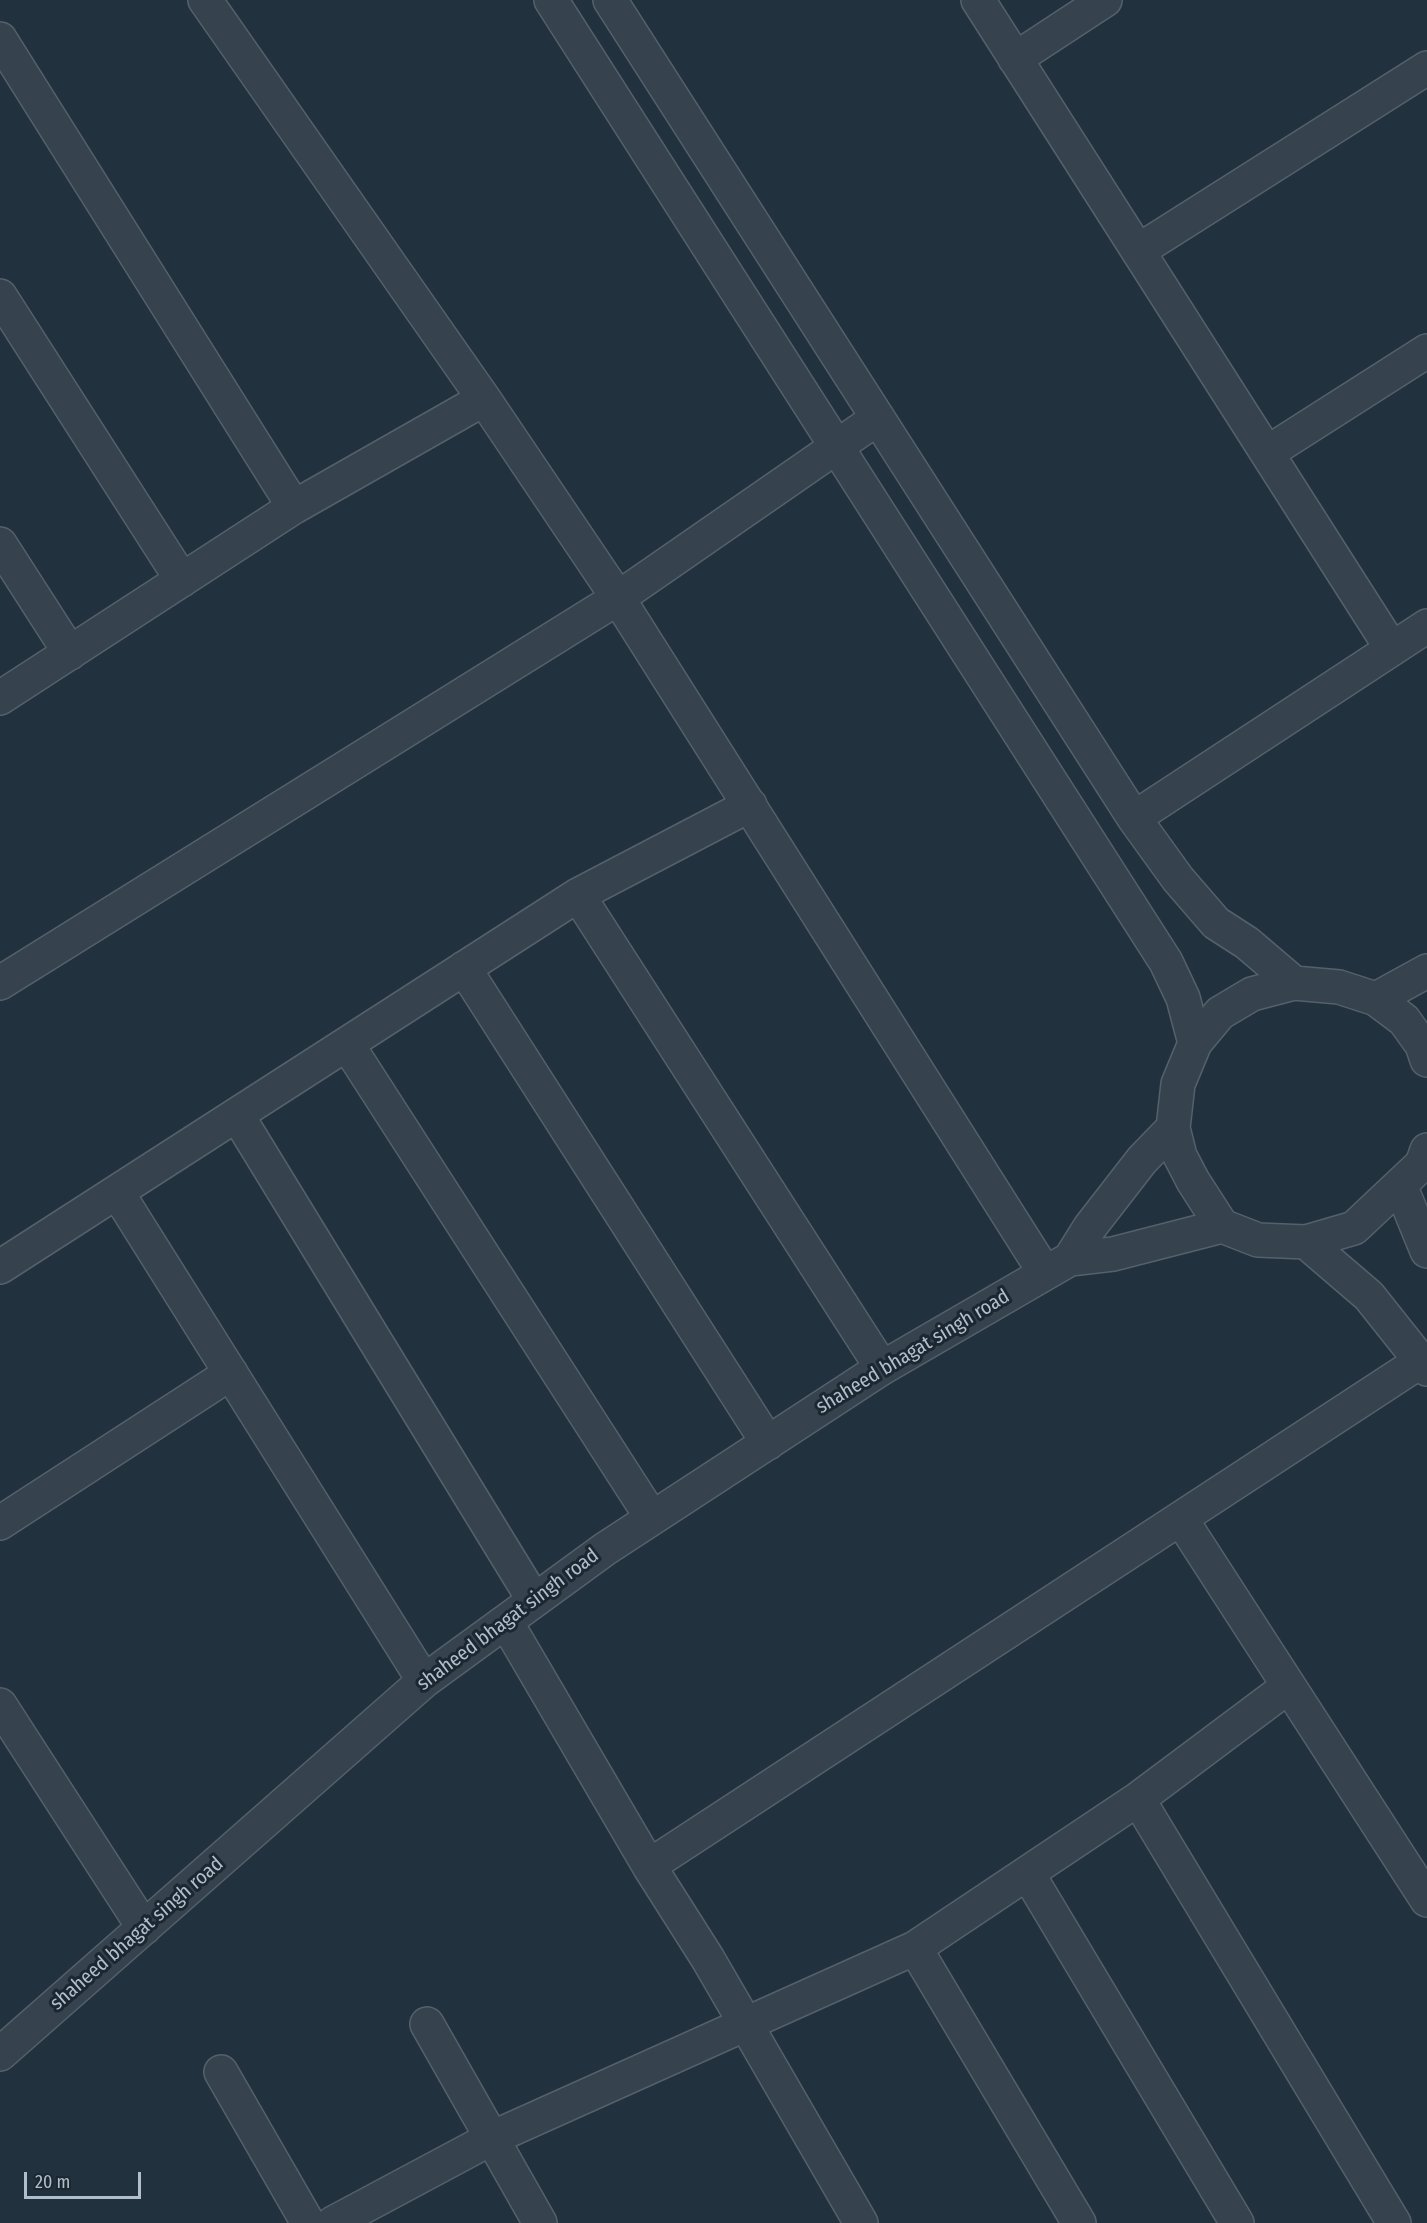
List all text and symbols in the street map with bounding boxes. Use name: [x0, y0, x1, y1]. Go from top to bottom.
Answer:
street label: shaheed bhagat singh road: [812, 1285, 1014, 1419]
street label: shaheed bhagat singh road: [412, 1544, 604, 1696]
street label: shaheed bhagat singh road: [46, 1852, 228, 2016]
scale bar: [27, 2160, 144, 2198]
text: 20 m: [35, 2171, 70, 2193]

